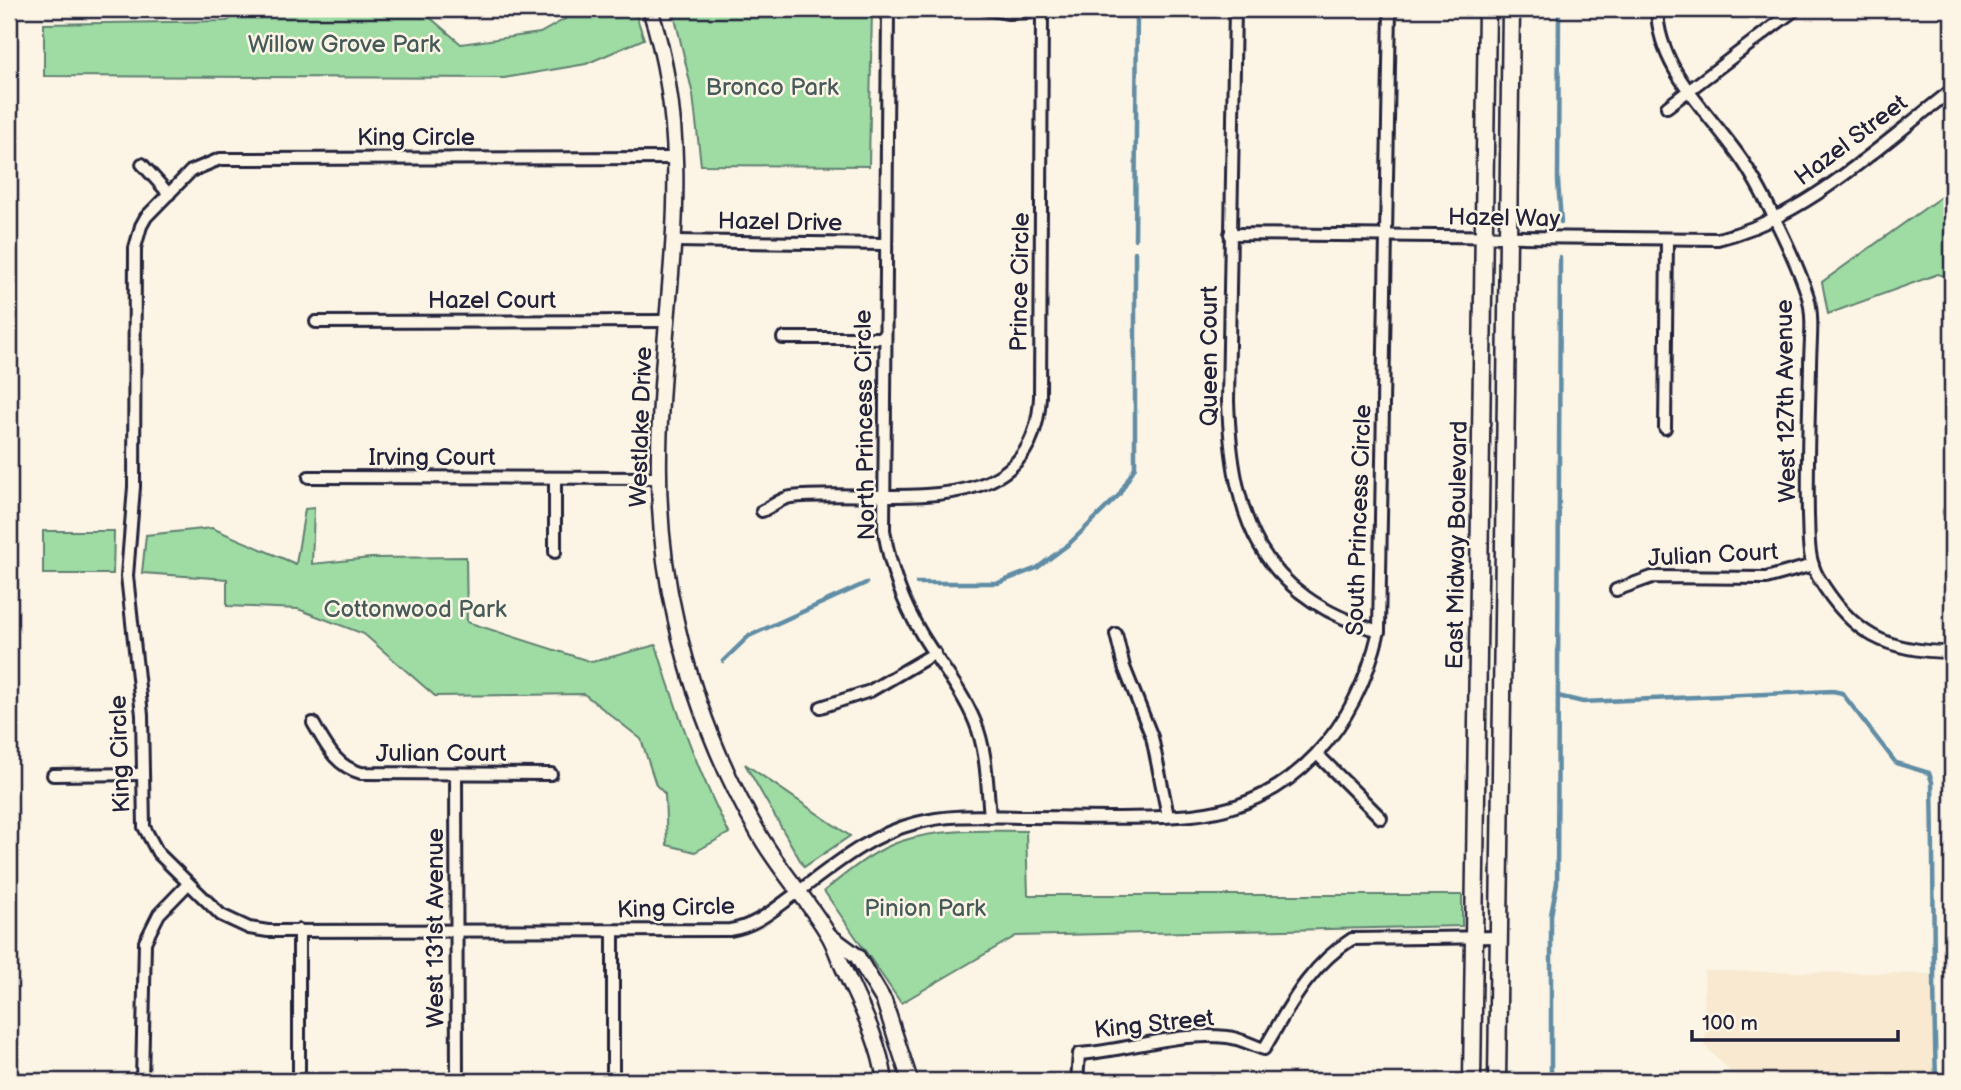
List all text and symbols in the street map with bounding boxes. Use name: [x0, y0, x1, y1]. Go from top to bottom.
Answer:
park label: Willow Grove Park: [248, 30, 441, 59]
park label: Bronco Park: [706, 73, 839, 102]
street label: Hazel Street: [1789, 88, 1914, 192]
street label: King Circle: [357, 123, 475, 152]
street label: Hazel Way: [1448, 203, 1561, 233]
street label: Hazel Drive: [717, 206, 843, 238]
street label: Prince Circle: [1004, 212, 1036, 352]
street label: Queen Court: [1195, 285, 1224, 426]
street label: Hazel Court: [428, 286, 557, 315]
street label: West 127th Avenue: [1770, 299, 1802, 503]
street label: North Princess Circle: [848, 309, 882, 541]
street label: Westlake Drive: [624, 346, 658, 508]
street label: South Princess Circle: [1340, 404, 1378, 636]
street label: East Midway Boulevard: [1440, 420, 1474, 670]
street label: Irving Court: [368, 443, 496, 472]
street label: Julian Court: [1647, 537, 1780, 573]
park label: Cottonwood Park: [324, 595, 507, 624]
street label: King Circle: [103, 695, 137, 813]
street label: Julian Court: [376, 739, 507, 768]
street label: West 131st Avenue: [421, 828, 450, 1028]
street label: King Circle: [617, 891, 735, 925]
park label: Pinion Park: [864, 894, 986, 923]
scale bar: [1692, 999, 1898, 1043]
street label: King Street: [1093, 1003, 1216, 1045]
text: 100 m: [1702, 1011, 1758, 1036]

